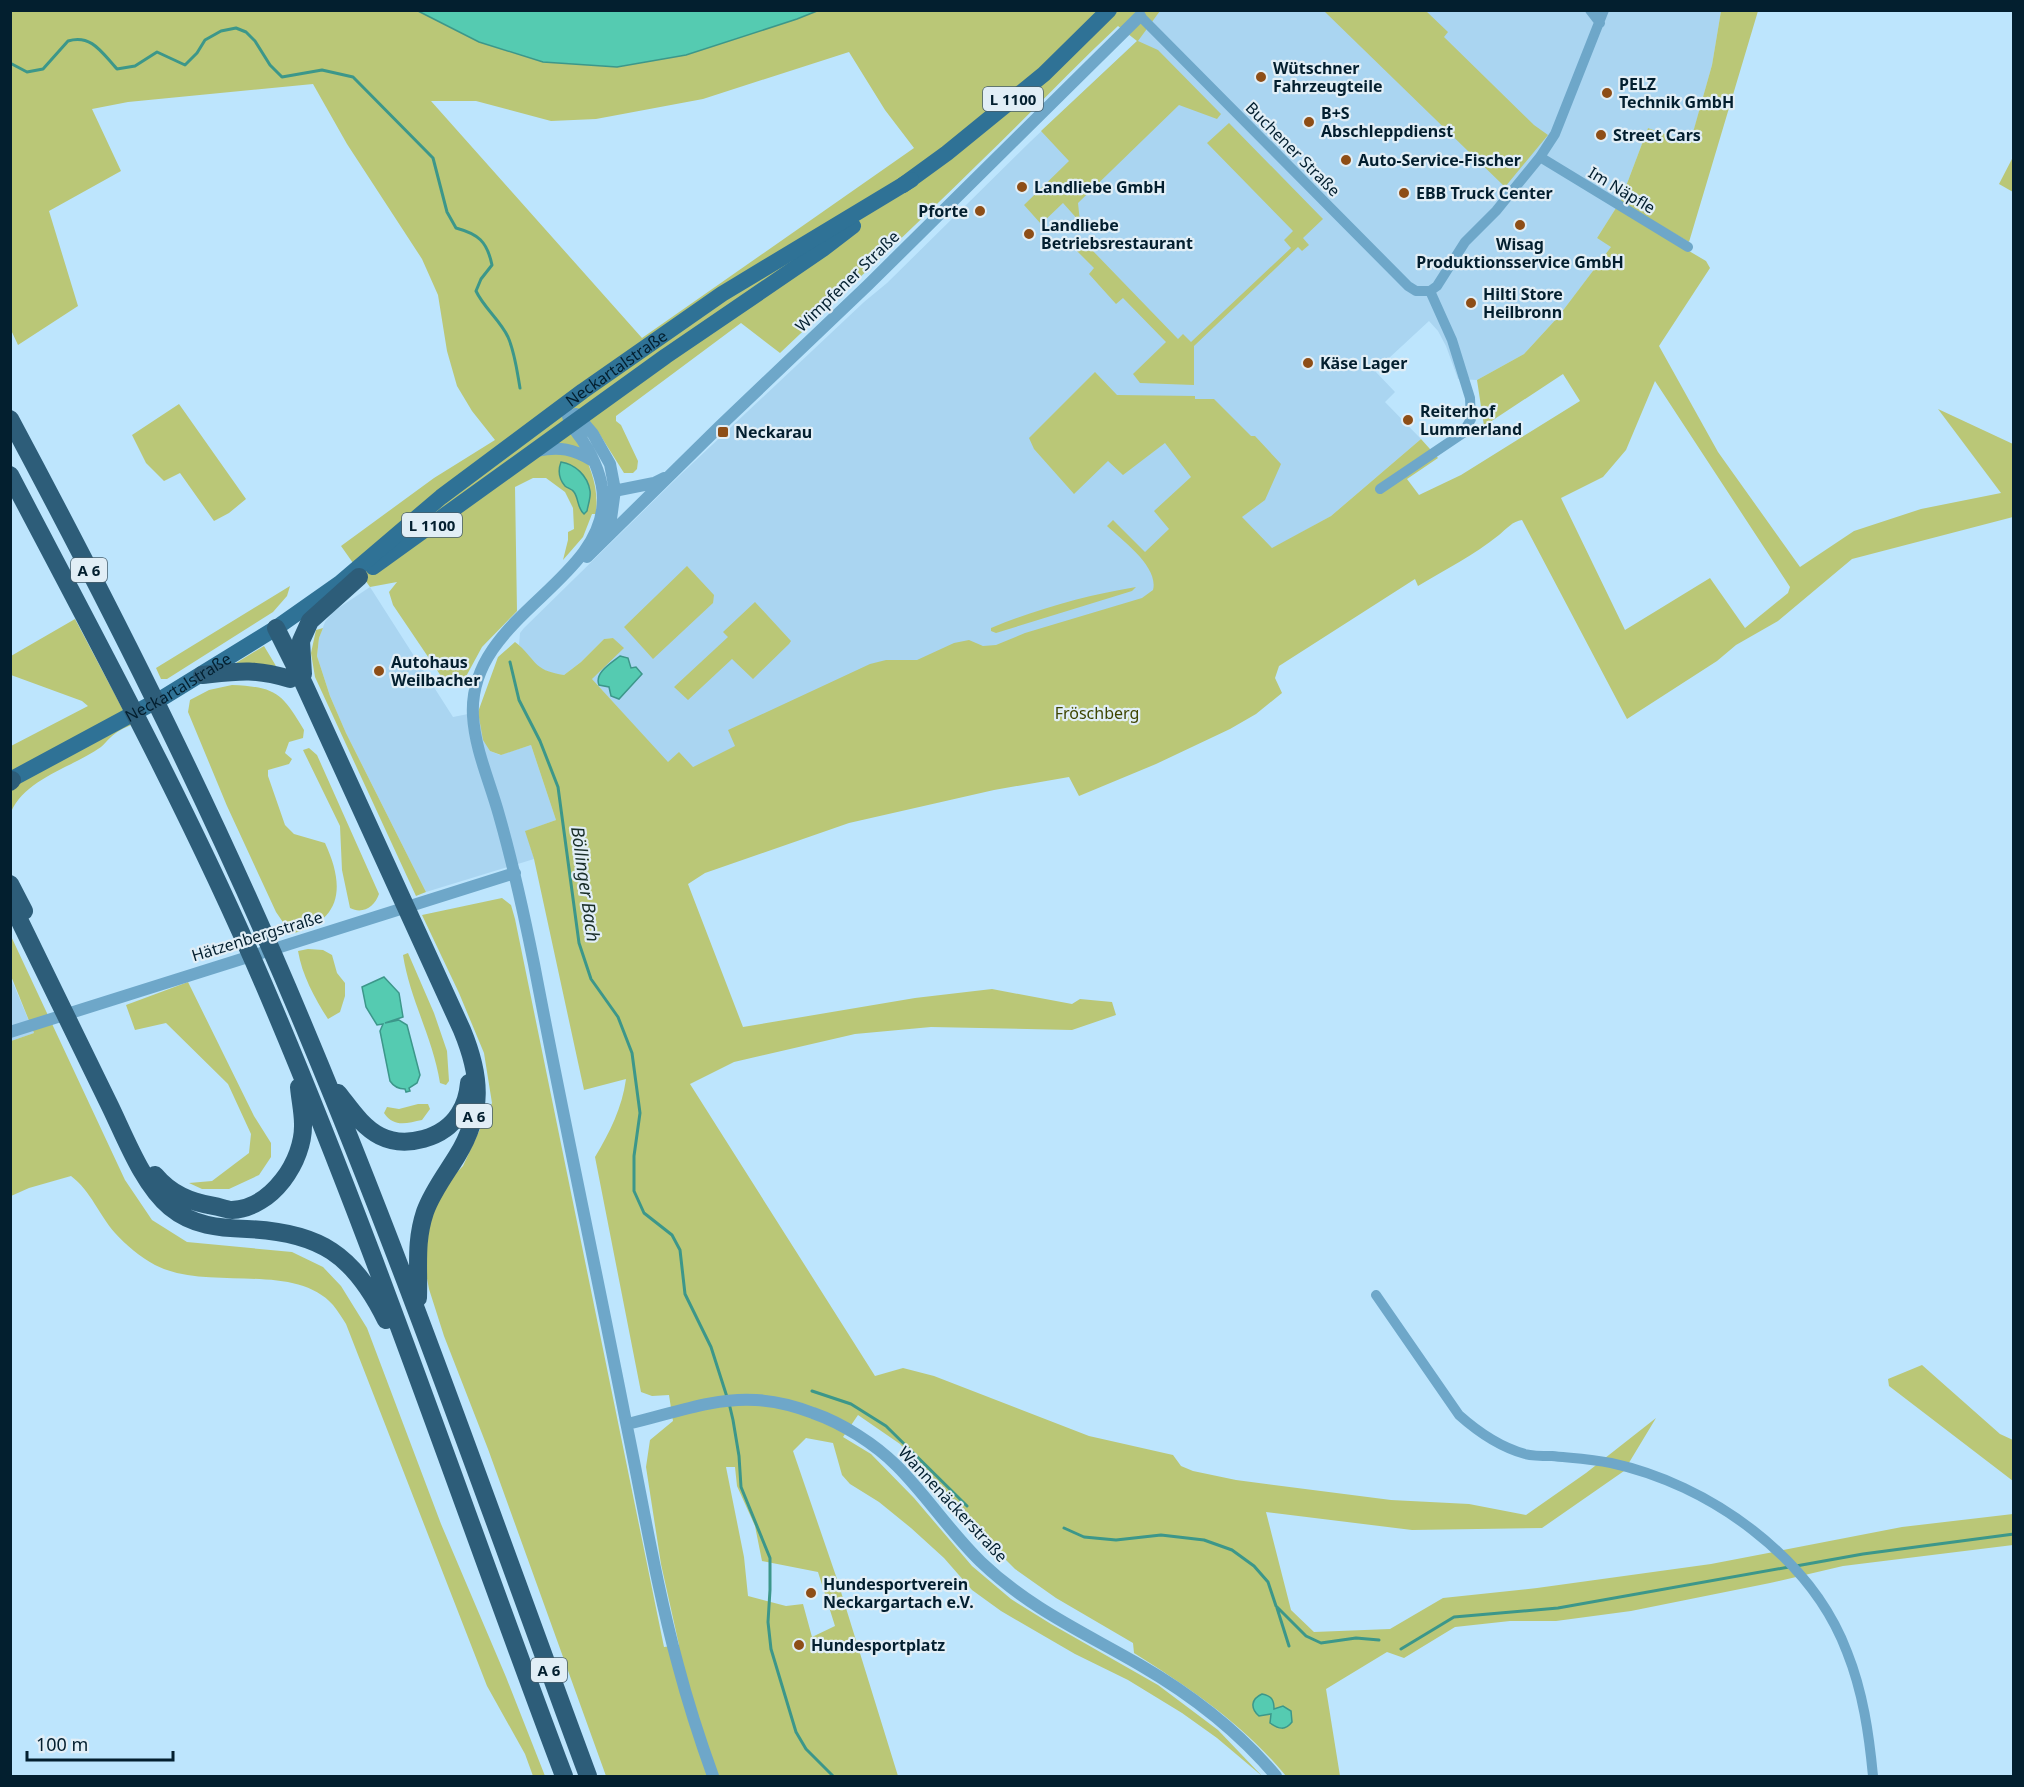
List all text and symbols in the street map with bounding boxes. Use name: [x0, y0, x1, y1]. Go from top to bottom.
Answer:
place label: Wütschner Fahrzeugteile: [1273, 57, 1382, 97]
marker: Wütschner Fahrzeugteile: [1254, 70, 1268, 84]
place label: PELZ Technik GmbH: [1619, 73, 1734, 113]
marker: PELZ Technik GmbH: [1600, 86, 1614, 100]
road number: L 1100: [983, 87, 1043, 111]
street label: Buchener Straße: [1241, 97, 1345, 201]
place label: B+S Abschleppdienst: [1321, 102, 1453, 142]
marker: B+S Abschleppdienst: [1302, 115, 1316, 129]
place label: Street Cars: [1613, 124, 1701, 146]
marker: Street Cars: [1594, 128, 1608, 142]
place label: Auto-Service-Fischer: [1358, 149, 1521, 171]
marker: Auto-Service-Fischer: [1339, 153, 1353, 167]
street label: Im Näpfle: [1585, 161, 1659, 219]
place label: Landliebe GmbH: [1034, 176, 1166, 198]
marker: Landliebe GmbH: [1015, 180, 1029, 194]
place label: EBB Truck Center: [1416, 182, 1553, 204]
marker: EBB Truck Center: [1397, 186, 1411, 200]
place label: Pforte: [918, 200, 968, 222]
marker: Pforte: [973, 204, 987, 218]
place label: Landliebe Betriebsrestaurant: [1041, 214, 1193, 254]
marker: Wisag Produktionsservice GmbH: [1513, 218, 1527, 232]
street label: Wimpfener Straße: [790, 226, 904, 336]
marker: Landliebe Betriebsrestaurant: [1022, 227, 1036, 241]
place label: Wisag Produktionsservice GmbH: [1416, 233, 1624, 273]
place label: Hilti Store Heilbronn: [1483, 283, 1563, 323]
marker: Hilti Store Heilbronn: [1464, 296, 1478, 310]
street label: Neckartalstraße: [561, 325, 672, 411]
place label: Käse Lager: [1320, 352, 1407, 374]
marker: Käse Lager: [1301, 356, 1315, 370]
place label: Reiterhof Lummerland: [1420, 400, 1522, 440]
marker: Reiterhof Lummerland: [1401, 413, 1415, 427]
place label: Neckarau: [735, 421, 812, 443]
marker: Neckarau: [716, 425, 730, 439]
road number: L 1100: [402, 513, 462, 537]
road number: A 6: [71, 558, 107, 582]
street label: Neckartalstraße: [121, 647, 235, 727]
place label: Autohaus Weilbacher: [391, 651, 480, 691]
marker: Autohaus Weilbacher: [372, 664, 386, 678]
park label: Fröschberg: [1055, 702, 1139, 724]
water label: Böllinger Bach: [566, 825, 606, 943]
street label: Hätzenbergstraße: [189, 906, 325, 966]
road number: A 6: [456, 1104, 492, 1128]
street label: Wannenäckerstraße: [894, 1441, 1012, 1567]
place label: Hundesportverein Neckargartach e.V.: [823, 1573, 974, 1613]
marker: Hundesportverein Neckargartach e.V.: [804, 1586, 818, 1600]
place label: Hundesportplatz: [811, 1634, 945, 1656]
marker: Hundesportplatz: [792, 1638, 806, 1652]
road number: A 6: [531, 1658, 567, 1682]
scale bar: [27, 1724, 172, 1762]
text: 100 m: [36, 1732, 88, 1756]

